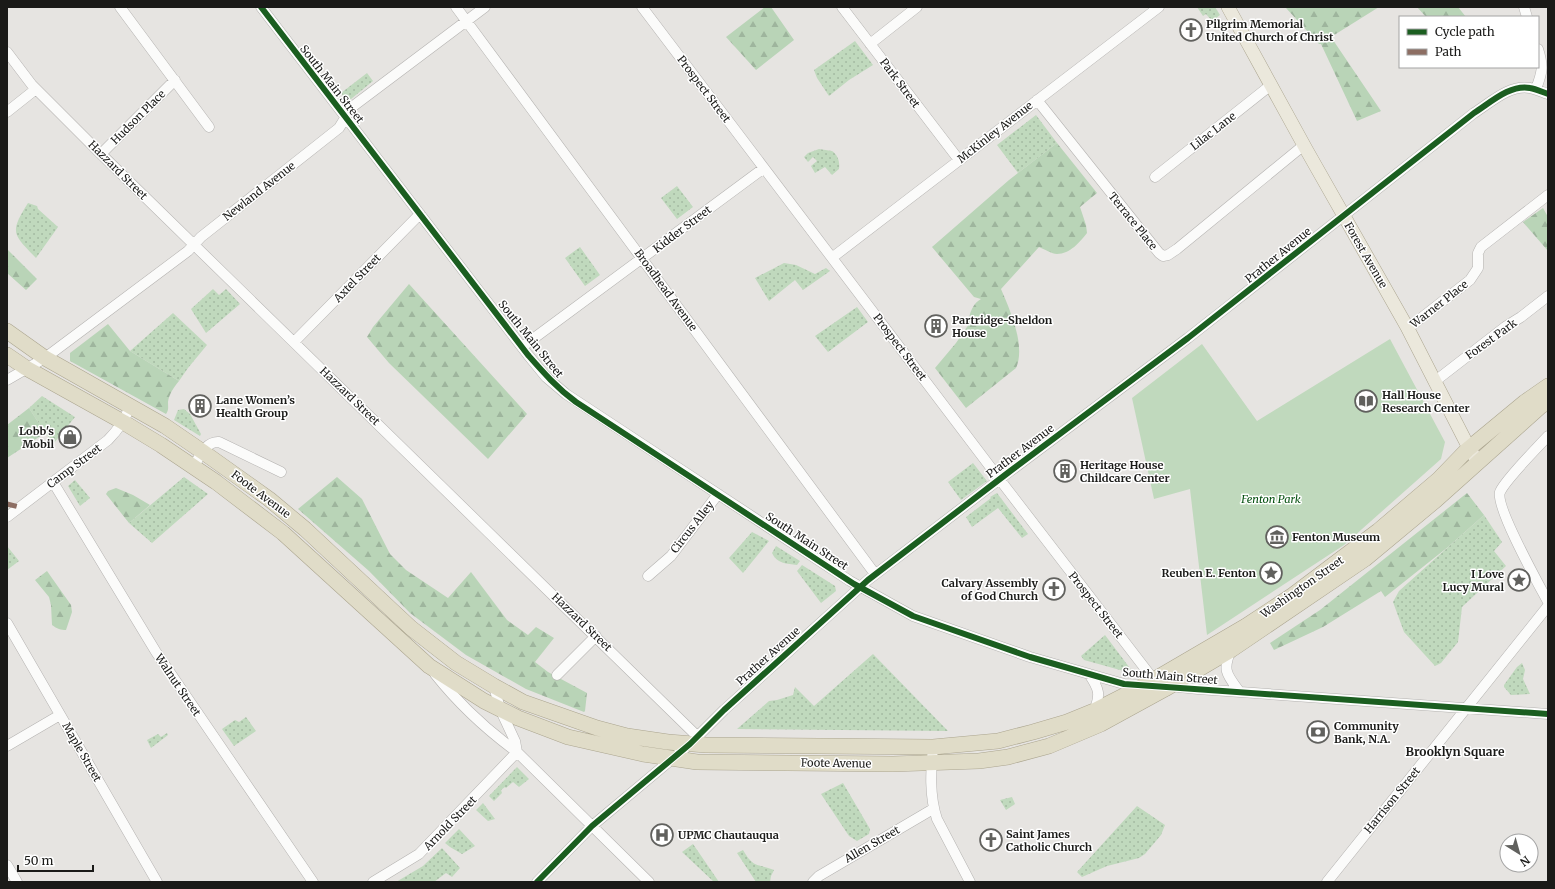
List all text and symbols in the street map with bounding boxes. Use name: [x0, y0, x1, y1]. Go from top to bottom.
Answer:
legend: [1399, 16, 1539, 68]
church icon: Pilgrim Memorial United Church of Christ: [1178, 17, 1204, 43]
place label: Pilgrim Memorial United Church of Christ: [1206, 17, 1334, 44]
text: Cycle path: [1435, 24, 1495, 39]
street label: South Main Street: [297, 42, 367, 127]
text: Path: [1435, 44, 1461, 59]
street label: Prospect Street: [674, 53, 734, 126]
street label: Park Street: [877, 55, 924, 111]
street label: Hudson Place: [108, 87, 168, 147]
street label: McKinley Avenue: [955, 98, 1036, 166]
street label: Lilac Lane: [1187, 109, 1239, 153]
street label: Hazzard Street: [85, 137, 151, 203]
street label: Newland Avenue: [220, 158, 298, 224]
street label: Terrace Place: [1105, 189, 1161, 253]
street label: Kidder Street: [650, 202, 715, 256]
street label: Forest Avenue: [1341, 219, 1391, 291]
street label: Prather Avenue: [1242, 224, 1314, 286]
street label: Broadhead Avenue: [632, 246, 701, 334]
street label: Axtel Street: [330, 250, 384, 306]
street label: Warner Place: [1407, 277, 1471, 332]
street label: South Main Street: [495, 297, 567, 381]
street label: Prospect Street: [870, 311, 930, 384]
building icon: Partridge-Sheldon House: [923, 313, 949, 339]
place label: Partridge-Sheldon House: [952, 313, 1053, 340]
street label: Forest Park: [1463, 316, 1519, 362]
street label: Hazzard Street: [317, 364, 383, 429]
library icon: Hall House Research Center: [1353, 388, 1379, 414]
place label: Hall House Research Center: [1382, 388, 1470, 415]
building icon: Lane Women’s Health Group: [187, 393, 213, 419]
place label: Lane Women’s Health Group: [216, 393, 295, 420]
street label: Prather Avenue: [983, 421, 1057, 481]
place label: Lobb's Mobil: [19, 424, 54, 451]
shop icon: Lobb's Mobil: [57, 424, 83, 450]
street label: Camp Street: [44, 441, 105, 491]
building icon: Heritage House Childcare Center: [1052, 458, 1078, 484]
place label: Heritage House Childcare Center: [1080, 458, 1170, 485]
street label: Foote Avenue: [229, 467, 294, 521]
park label: Fenton Park: [1240, 492, 1301, 506]
street label: Circus Alley: [667, 498, 717, 556]
street label: South Main Street: [763, 509, 852, 573]
museum icon: Fenton Museum: [1264, 524, 1290, 550]
place label: Fenton Museum: [1292, 530, 1380, 544]
street label: Washington Street: [1257, 553, 1347, 621]
place icon: Reuben E. Fenton: [1258, 560, 1284, 586]
place label: Reuben E. Fenton: [1162, 566, 1257, 580]
place label: I Love Lucy Mural: [1443, 567, 1504, 594]
place icon: I Love Lucy Mural: [1506, 567, 1532, 593]
street label: Prospect Street: [1066, 569, 1127, 642]
place label: Calvary Assembly of God Church: [942, 576, 1039, 603]
church icon: Calvary Assembly of God Church: [1041, 576, 1067, 602]
street label: Hazzard Street: [549, 590, 615, 655]
street label: Prather Avenue: [733, 624, 803, 688]
street label: Walnut Street: [151, 650, 204, 719]
street label: South Main Street: [1122, 665, 1219, 687]
bank icon: Community Bank, N.A.: [1305, 719, 1331, 745]
place label: Community Bank, N.A.: [1334, 719, 1399, 746]
street label: Maple Street: [59, 720, 105, 785]
district label: Brooklyn Square: [1406, 744, 1505, 759]
street label: Foote Avenue: [801, 755, 872, 771]
street label: Harrison Street: [1361, 763, 1423, 836]
street label: Arnold Street: [420, 792, 480, 854]
hospital icon: UPMC Chautauqua: [649, 822, 675, 848]
street label: Allen Street: [841, 822, 903, 866]
church icon: Saint James Catholic Church: [978, 827, 1004, 853]
place label: Saint James Catholic Church: [1006, 827, 1093, 854]
place label: UPMC Chautauqua: [678, 828, 779, 842]
north arrow: [1499, 833, 1539, 873]
scale bar: [18, 847, 93, 873]
text: 50 m: [24, 853, 53, 868]
text: N: [1517, 853, 1533, 869]

